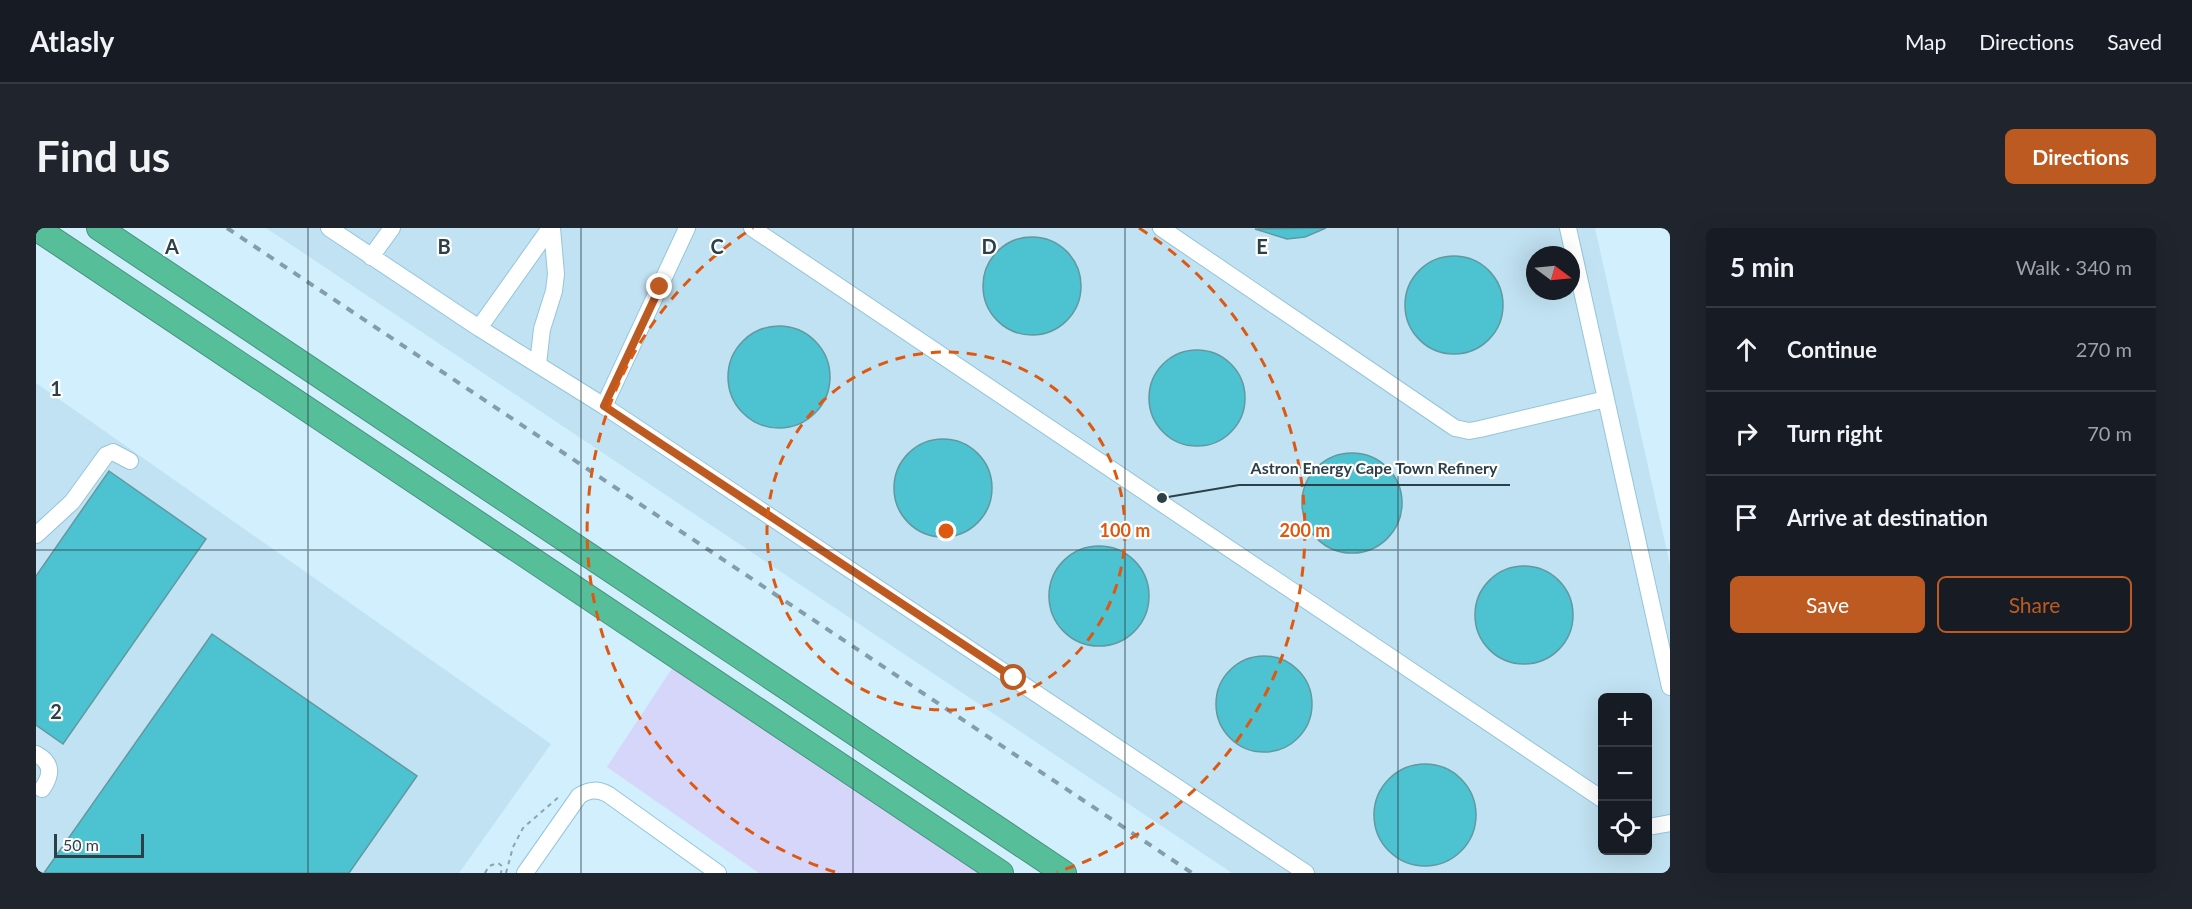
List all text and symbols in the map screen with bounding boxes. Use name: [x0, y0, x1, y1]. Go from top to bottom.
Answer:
text: Atlasly: [30, 24, 114, 58]
text: Map: [1905, 29, 1946, 54]
text: Directions: [1979, 29, 2074, 54]
text: Saved: [2107, 29, 2162, 54]
button: Directions: [2005, 129, 2156, 184]
text: Find us: [36, 131, 170, 181]
text: A: [164, 234, 179, 258]
text: B: [437, 234, 451, 258]
text: C: [710, 234, 724, 258]
text: D: [981, 234, 997, 258]
text: E: [1256, 234, 1268, 258]
north arrow: [1526, 246, 1580, 300]
text: 5 min: [1730, 251, 1794, 283]
text: Walk · 340 m: [2016, 255, 2132, 279]
route end: [646, 273, 672, 299]
icon: ahead: [1730, 333, 1763, 366]
text: Continue: [1787, 336, 1877, 363]
text: 270 m: [2076, 337, 2132, 361]
text: 1: [50, 376, 62, 400]
icon: right: [1730, 417, 1763, 450]
text: Turn right: [1787, 420, 1882, 447]
text: 70 m: [2087, 421, 2132, 445]
callout: Astron Energy Cape Town Refinery: [1239, 451, 1510, 485]
text: Astron Energy Cape Town Refinery: [1250, 458, 1498, 477]
icon: arrive: [1730, 501, 1763, 534]
text: Arrive at destination: [1787, 504, 1988, 531]
text: 100 m: [1100, 519, 1150, 541]
text: 200 m: [1280, 519, 1330, 541]
centre of rings: [936, 521, 956, 541]
button: Save: [1730, 576, 1925, 633]
button: Share: [1937, 576, 2132, 633]
route start: [1000, 664, 1026, 690]
map controls: [1598, 693, 1652, 855]
button: +: [1598, 693, 1652, 747]
text: 2: [50, 699, 62, 723]
button: −: [1598, 747, 1652, 801]
button: locate: [1598, 801, 1652, 855]
scale bar: [54, 831, 144, 858]
text: 50 m: [63, 835, 99, 854]

